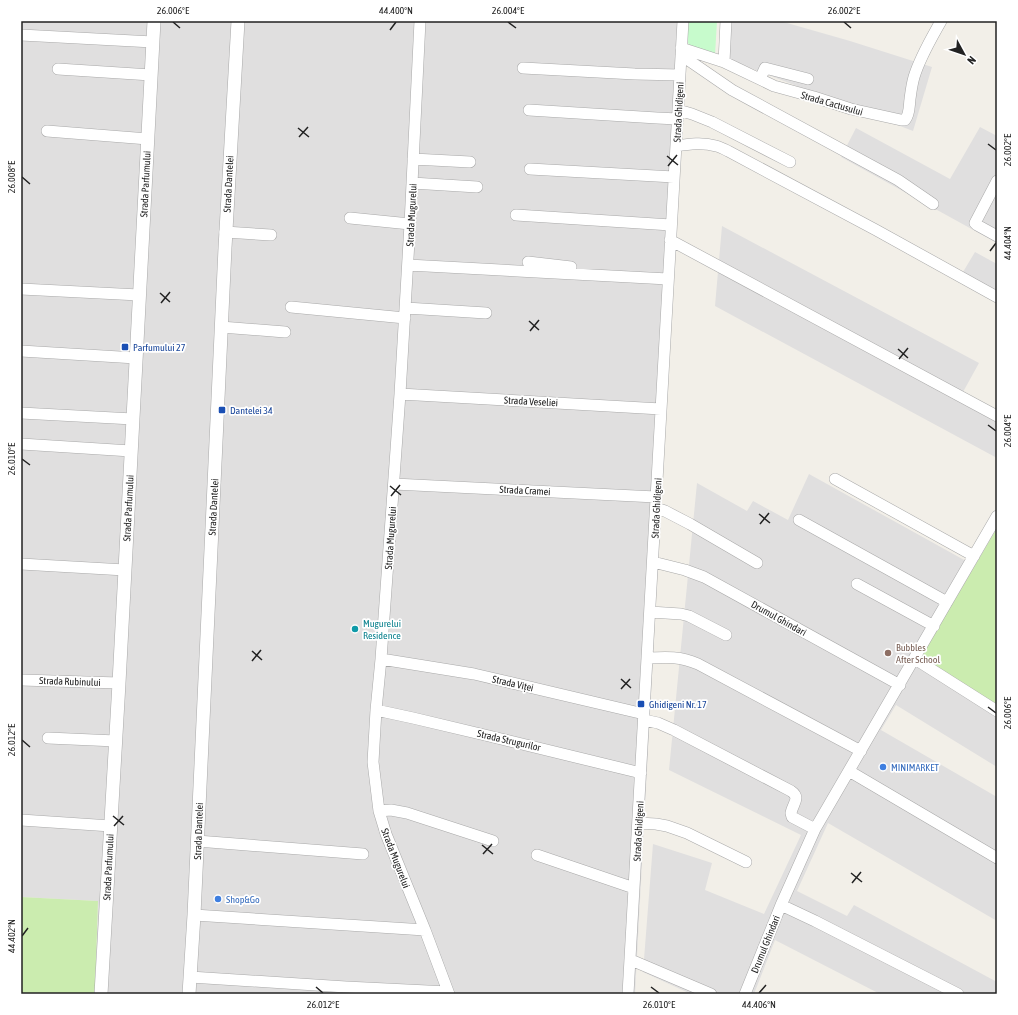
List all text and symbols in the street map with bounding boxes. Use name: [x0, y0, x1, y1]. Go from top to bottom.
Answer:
text: 26.006°E: [157, 5, 190, 16]
text: 44.400°N: [379, 5, 413, 16]
text: 26.004°E: [492, 5, 525, 16]
text: 26.002°E: [828, 5, 861, 16]
north arrow: [944, 34, 984, 74]
text: N: [965, 54, 978, 67]
street label: Strada Ghidigeni: [671, 82, 686, 143]
street label: Strada Cactusului: [800, 89, 864, 118]
text: 26.002°E: [1002, 133, 1013, 166]
street label: Strada Parfumului: [138, 150, 153, 218]
street label: Strada Dantelei: [222, 155, 235, 213]
text: 26.008°E: [6, 160, 17, 193]
street label: Strada Mugurelui: [404, 183, 419, 247]
text: 44.404°N: [1002, 226, 1013, 260]
marker: Parfumului 27: [120, 342, 130, 352]
place label: Parfumului 27: [133, 342, 186, 353]
street label: Strada Veseliei: [504, 395, 558, 408]
marker: Dantelei 34: [217, 405, 227, 415]
place label: Dantelei 34: [230, 405, 273, 416]
text: 26.004°E: [1002, 414, 1013, 447]
text: 26.010°E: [6, 442, 17, 475]
street label: Strada Parfumului: [121, 474, 136, 542]
street label: Strada Dantelei: [207, 478, 220, 536]
street label: Strada Ghidigeni: [649, 478, 664, 539]
street label: Strada Cramei: [499, 484, 551, 497]
street label: Strada Mugurelui: [383, 506, 398, 570]
street label: Drumul Ghindari: [749, 599, 808, 638]
place label: Mugurelui Residence: [363, 618, 401, 641]
marker: Mugurelui Residence: [350, 624, 360, 634]
place label: Bubbles After School: [896, 642, 940, 665]
marker: Bubbles After School: [883, 648, 893, 658]
street label: Strada Viței: [491, 673, 535, 694]
street label: Strada Rubinului: [39, 675, 101, 688]
text: 26.006°E: [1002, 696, 1013, 729]
marker: Ghidigeni Nr. 17: [636, 699, 646, 709]
place label: Ghidigeni Nr. 17: [649, 699, 707, 710]
text: 26.012°E: [6, 723, 17, 756]
street label: Strada Strugurilor: [476, 728, 543, 753]
marker: MINIMARKET: [878, 762, 888, 772]
place label: MINIMARKET: [891, 762, 939, 773]
street label: Strada Ghidigeni: [631, 801, 646, 862]
street label: Strada Dantelei: [192, 802, 205, 860]
street label: Strada Mugurelui: [379, 827, 412, 890]
street label: Strada Parfumului: [101, 833, 116, 901]
marker: Shop&Go: [213, 894, 223, 904]
place label: Shop&Go: [226, 894, 260, 905]
street label: Drumul Ghindari: [749, 914, 782, 975]
text: 44.402°N: [6, 919, 17, 953]
text: 26.012°E: [307, 999, 340, 1010]
text: 26.010°E: [643, 999, 676, 1010]
text: 44.406°N: [742, 999, 776, 1010]

